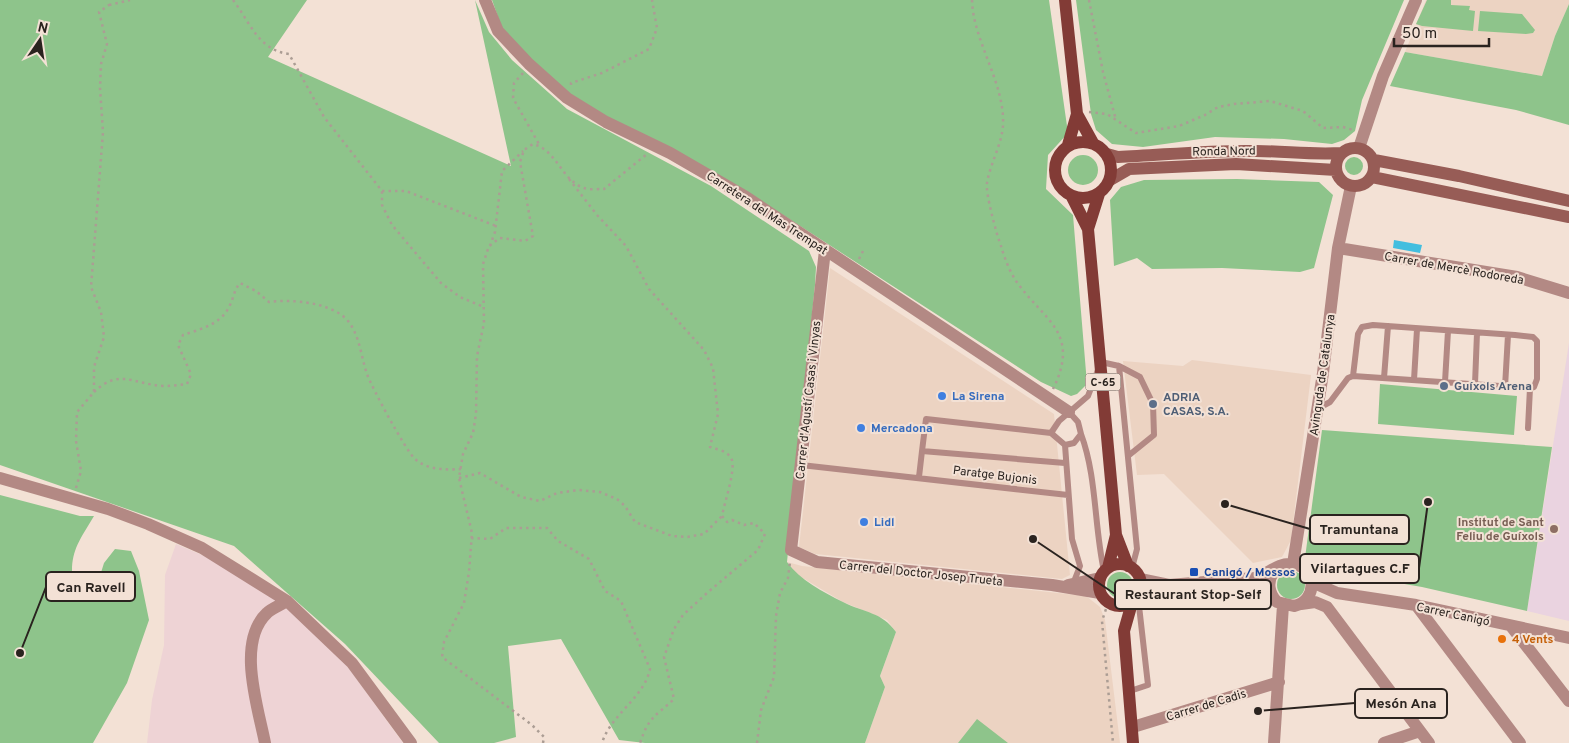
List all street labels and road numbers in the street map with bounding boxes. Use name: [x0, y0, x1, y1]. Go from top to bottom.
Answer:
street label: Ronda Nord: [1192, 143, 1256, 161]
street label: Carretera del Mas Trempat: [703, 169, 830, 259]
street label: Carrer de Mercè Rodoreda: [1383, 249, 1525, 289]
street label: Avinguda de Catalunya: [1307, 313, 1339, 437]
street label: Carrer d'Agustí Casas i Vinyas: [793, 320, 825, 480]
road number: C-65: [1086, 374, 1120, 391]
street label: Paratge Bujonis: [952, 463, 1038, 489]
street label: Carrer del Doctor Josep Trueta: [838, 557, 1003, 591]
street label: Carrer Canigó: [1415, 599, 1491, 631]
street label: Carrer de Cadis: [1164, 686, 1248, 726]

